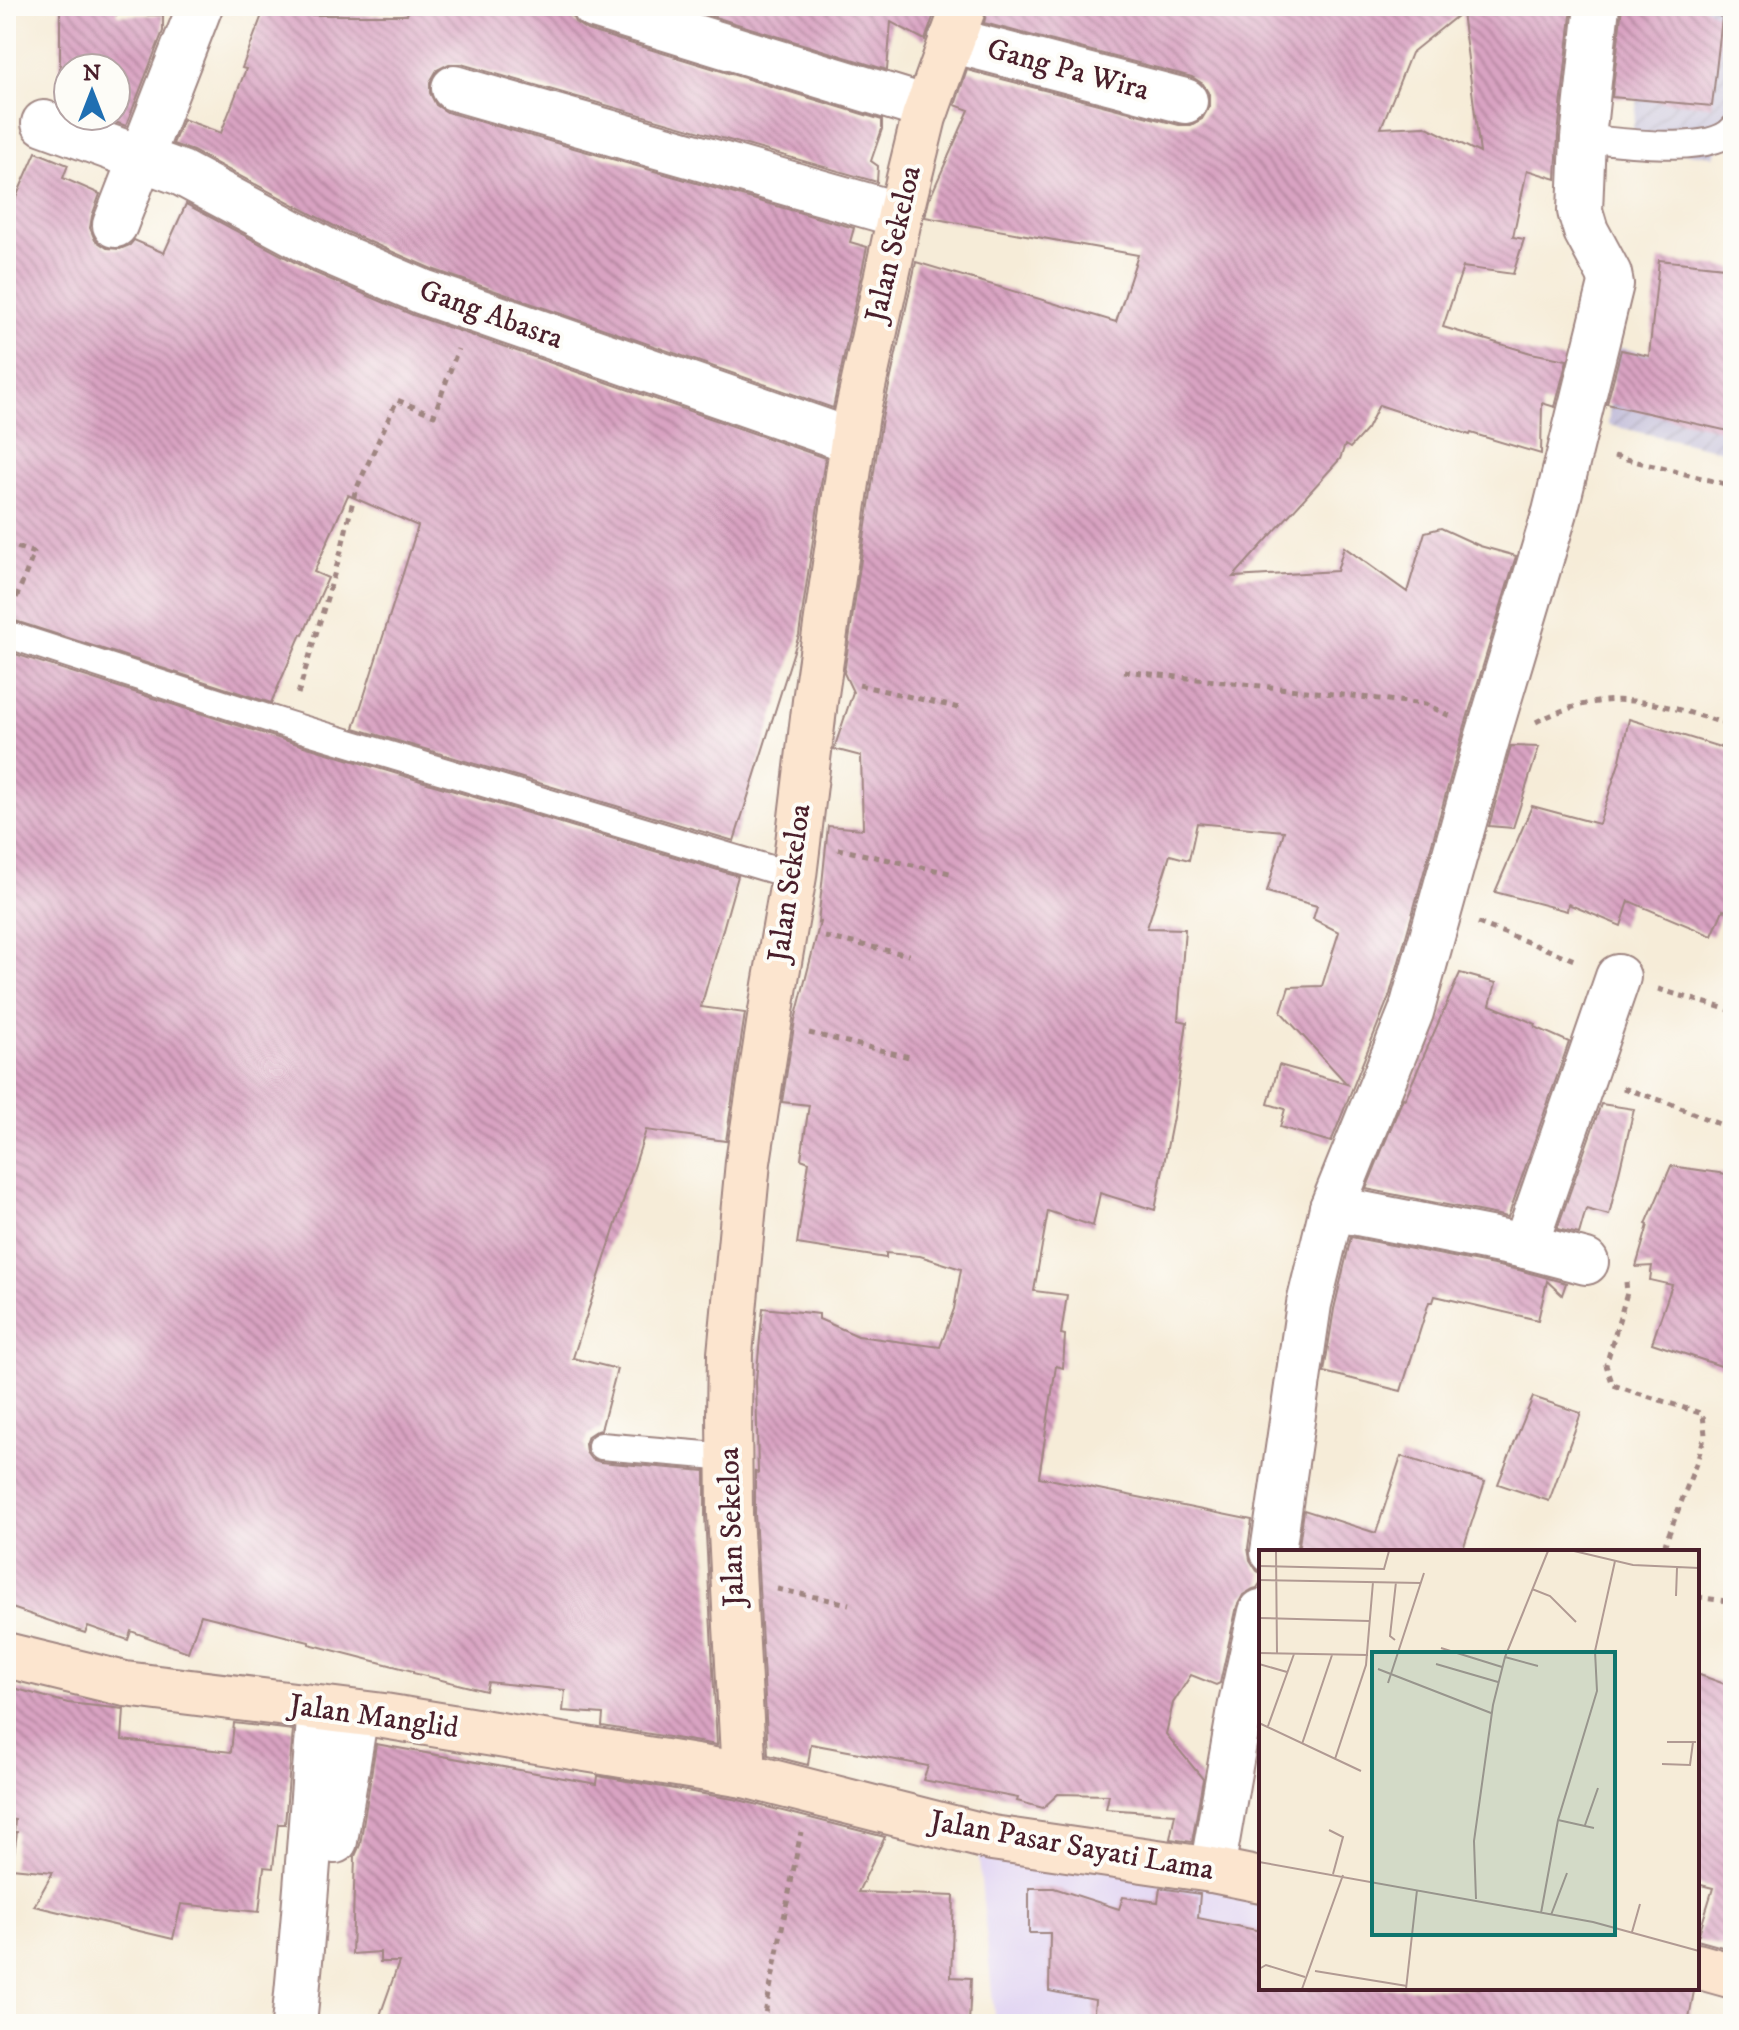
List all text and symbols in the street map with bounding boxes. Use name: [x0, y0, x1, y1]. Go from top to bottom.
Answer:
street label: Gang Pa Wira: [983, 31, 1153, 109]
north arrow: [52, 52, 132, 132]
text: N: [83, 60, 101, 87]
street label: Jalan Sekeloa: [857, 162, 930, 329]
street label: Gang Abasra: [414, 272, 568, 358]
street label: Jalan Sekeloa: [760, 801, 819, 967]
street label: Jalan Sekeloa: [711, 1446, 753, 1610]
inset map: [1259, 1550, 1699, 1990]
street label: Jalan Manglid: [284, 1686, 461, 1747]
street label: Jalan Pasar Sayati Lama: [924, 1802, 1217, 1889]

